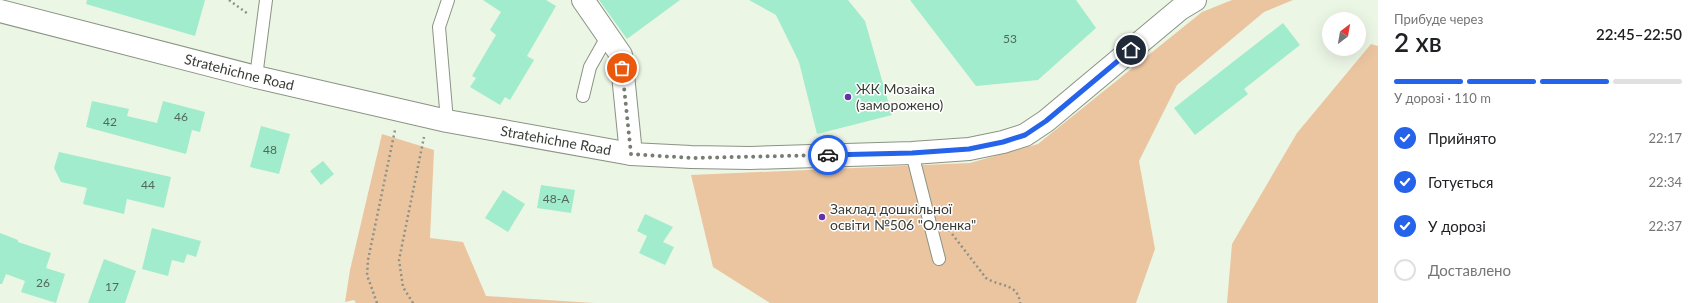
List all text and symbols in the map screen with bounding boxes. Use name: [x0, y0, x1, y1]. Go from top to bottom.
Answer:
text: Прибуде через: [1394, 11, 1483, 27]
north arrow: [1322, 12, 1366, 56]
map controls: [1322, 12, 1366, 56]
text: 22:45–22:50: [1596, 25, 1682, 43]
text: 2 хв: [1394, 26, 1442, 58]
house number: 53: [1003, 31, 1017, 46]
pin: [1114, 33, 1148, 67]
icon: home: [1120, 39, 1142, 61]
street label: Stratehichne Road: [183, 50, 296, 93]
pin: [605, 51, 639, 85]
icon: bag: [611, 57, 633, 79]
place label: ЖК Мозаіка (заморожено): [856, 80, 944, 113]
text: У дорозі · 110 m: [1394, 90, 1491, 106]
marker: ЖК Мозаіка (заморожено): [843, 92, 853, 102]
house number: 46: [174, 109, 188, 124]
house number: 42: [103, 114, 117, 129]
street label: Stratehichne Road: [499, 122, 613, 158]
icon: check: [1394, 127, 1416, 149]
text: Прийнято: [1428, 129, 1496, 147]
text: 22:17: [1649, 130, 1682, 146]
courier: [808, 135, 848, 175]
house number: 48: [263, 142, 277, 157]
icon: car: [817, 144, 839, 166]
icon: check: [1394, 171, 1416, 193]
text: Готується: [1428, 173, 1493, 191]
text: 22:34: [1649, 174, 1682, 190]
house number: 44: [141, 177, 155, 192]
house number: 48-А: [543, 191, 570, 206]
place label: Заклад дошкільної освіти №506 "Оленка": [830, 200, 976, 233]
marker: Заклад дошкільної освіти №506 "Оленка": [817, 212, 827, 222]
icon: check: [1394, 215, 1416, 237]
text: У дорозі: [1428, 217, 1486, 235]
text: 22:37: [1649, 218, 1682, 234]
text: Доставлено: [1428, 261, 1511, 279]
house number: 26: [36, 275, 50, 290]
house number: 17: [105, 279, 119, 294]

